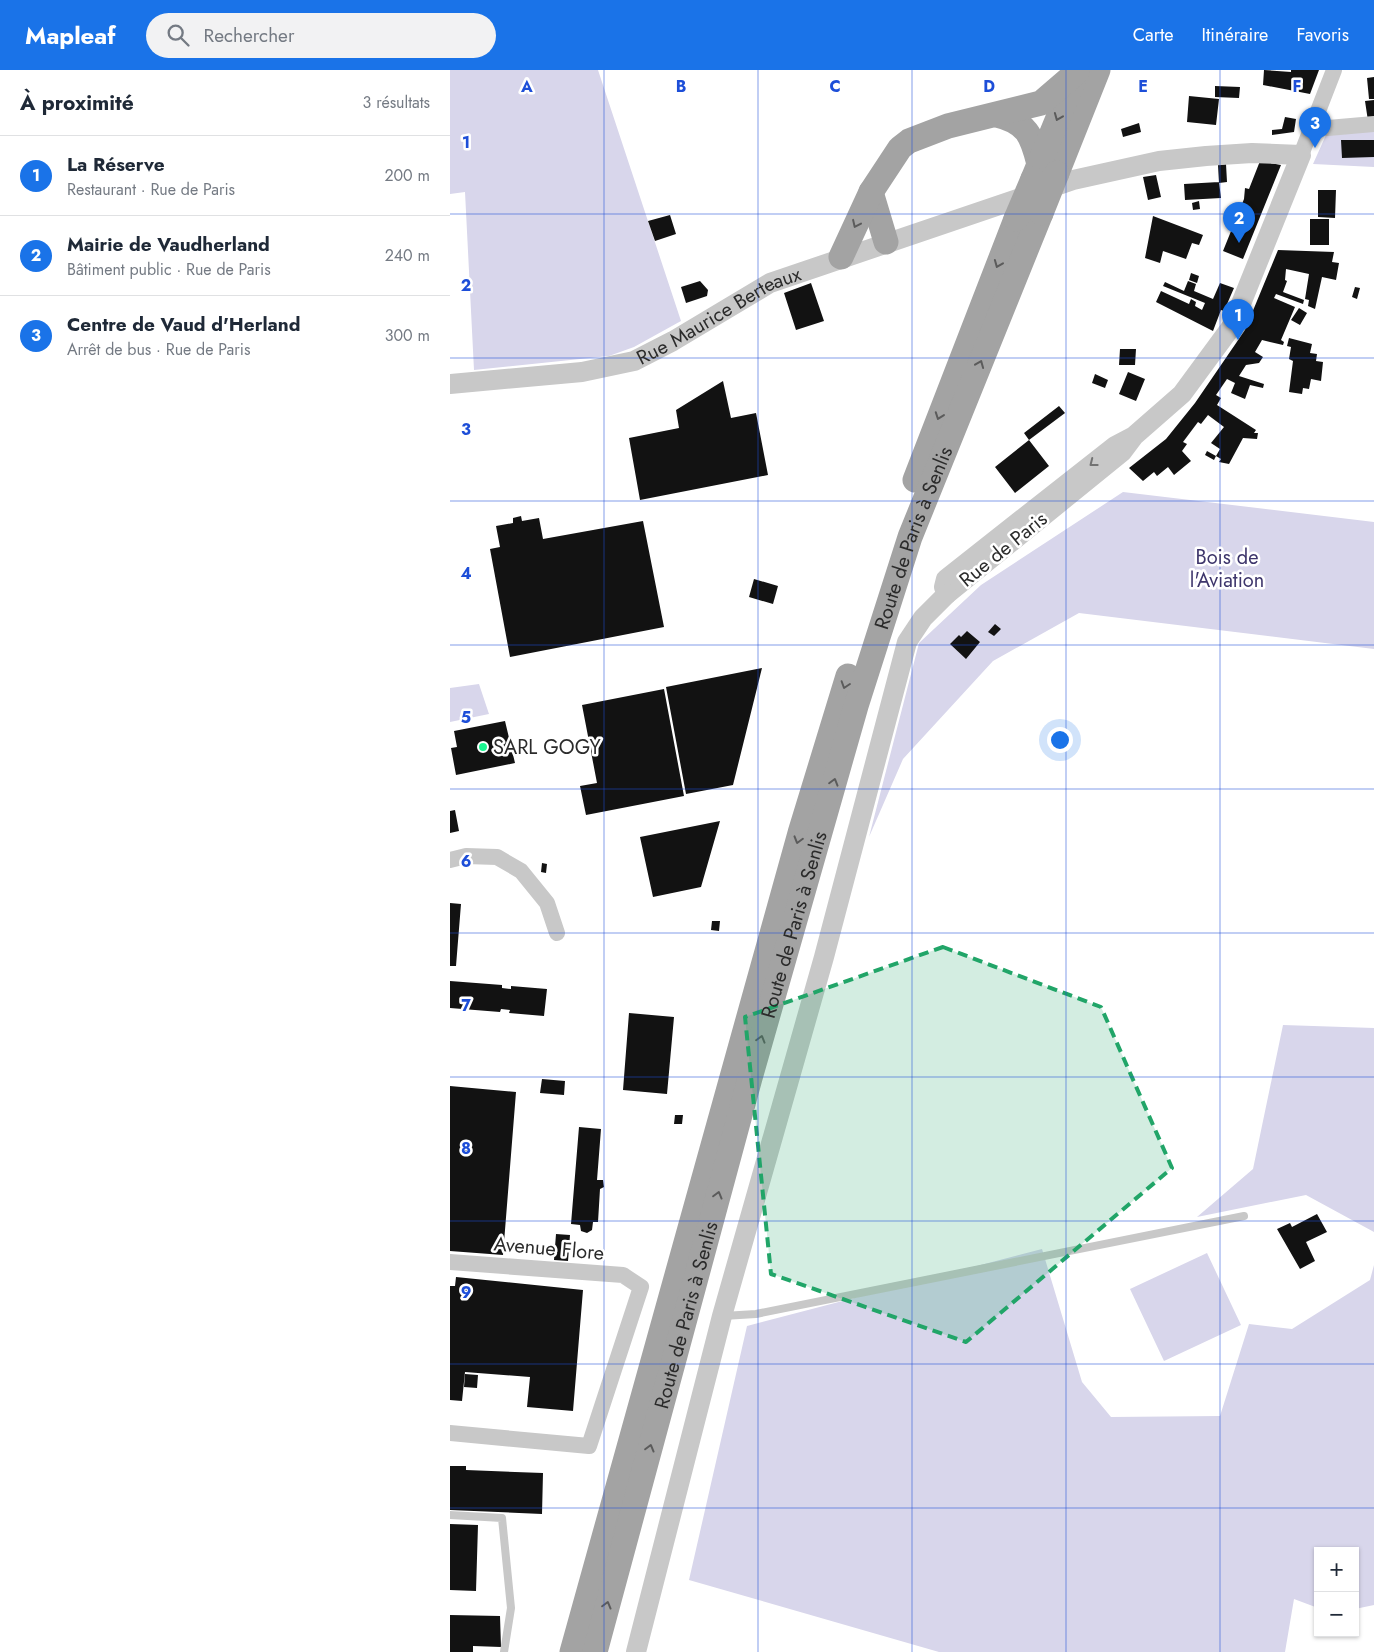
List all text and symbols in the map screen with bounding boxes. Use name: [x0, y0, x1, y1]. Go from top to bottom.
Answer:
search box: [146, 13, 496, 58]
text: Mapleaf: [25, 18, 116, 53]
icon: search: [164, 21, 192, 49]
text: Rechercher: [204, 22, 294, 49]
text: Carte: [1133, 22, 1174, 48]
text: Itinéraire: [1202, 22, 1268, 48]
text: Favoris: [1296, 22, 1349, 48]
text: A: [520, 75, 533, 98]
text: B: [676, 75, 686, 98]
text: C: [829, 75, 841, 98]
text: D: [983, 75, 995, 98]
text: E: [1138, 75, 1148, 98]
text: F: [1293, 75, 1301, 98]
text: À proximité: [20, 88, 134, 118]
text: 3 résultats: [363, 91, 430, 114]
pin: 3: [1299, 107, 1331, 148]
one-way arrow: [1054, 112, 1065, 121]
text: 1: [462, 131, 470, 154]
text: La Réserve: [67, 151, 165, 178]
text: 1: [32, 164, 40, 187]
text: 200 m: [384, 164, 430, 187]
text: Restaurant · Rue de Paris: [67, 178, 235, 201]
pin: 2: [1223, 202, 1255, 243]
one-way arrow: [852, 219, 863, 228]
text: Mairie de Vaudherland: [67, 231, 270, 258]
text: 2: [31, 244, 41, 267]
text: 240 m: [385, 244, 430, 267]
text: Bâtiment public · Rue de Paris: [67, 258, 271, 281]
street label: Rue Maurice Berteaux: [631, 259, 805, 372]
one-way arrow: [994, 259, 1005, 268]
text: 2: [461, 274, 471, 297]
pin: 1: [1222, 299, 1254, 340]
text: Centre de Vaud d'Herland: [67, 311, 300, 338]
text: 3: [31, 324, 41, 347]
text: 300 m: [385, 324, 430, 347]
text: Arrêt de bus · Rue de Paris: [67, 338, 250, 361]
one-way arrow: [973, 360, 984, 369]
one-way arrow: [935, 411, 945, 419]
text: 3: [461, 418, 471, 441]
street label: Route de Paris à Senlis: [867, 442, 960, 633]
one-way arrow: [1089, 457, 1099, 466]
street label: Rue de Paris: [953, 505, 1054, 594]
park label: Bois de l'Aviation: [1190, 543, 1264, 595]
text: 4: [460, 562, 472, 585]
one-way arrow: [841, 680, 851, 688]
text: 5: [461, 706, 471, 729]
your location: [1047, 727, 1073, 753]
place label: SARL GOGY: [493, 733, 602, 762]
marker: SARL GOGY: [477, 741, 489, 753]
one-way arrow: [828, 777, 839, 786]
street label: Route de Paris à Senlis: [754, 828, 835, 1022]
one-way arrow: [793, 835, 803, 844]
text: 6: [461, 850, 471, 873]
text: 7: [461, 994, 471, 1017]
one-way arrow: [755, 1034, 766, 1043]
text: 8: [461, 1137, 471, 1160]
one-way arrow: [712, 1192, 722, 1200]
street label: Route de Paris à Senlis: [647, 1218, 726, 1412]
street label: Avenue Flore: [493, 1229, 605, 1268]
text: 9: [461, 1281, 471, 1304]
one-way arrow: [644, 1444, 655, 1453]
map controls: [1314, 1547, 1359, 1637]
button: +: [1314, 1547, 1359, 1592]
button: −: [1314, 1592, 1359, 1637]
one-way arrow: [602, 1601, 612, 1610]

